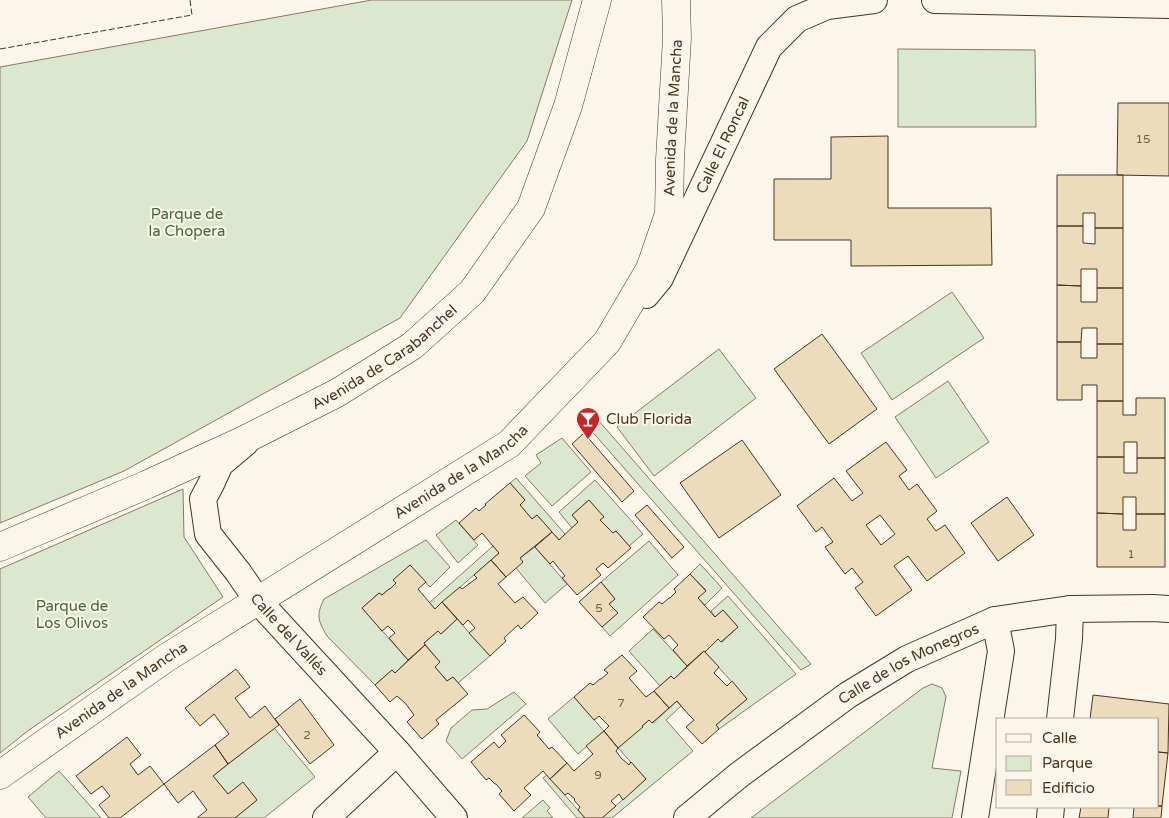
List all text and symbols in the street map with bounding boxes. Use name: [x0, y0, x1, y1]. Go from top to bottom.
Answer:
street label: Avenida de la Mancha: [660, 39, 686, 197]
street label: Calle El Roncal: [692, 94, 753, 196]
house number: 15: [1135, 132, 1151, 146]
park label: Parque de la Chopera: [149, 205, 225, 240]
street label: Avenida de Carabanchel: [309, 301, 461, 413]
bar icon: Club Florida: [575, 406, 601, 440]
place label: Club Florida: [606, 410, 692, 428]
street label: Avenida de la Mancha: [391, 421, 532, 523]
house number: 1: [1127, 547, 1135, 561]
street label: Calle del Vallés: [246, 590, 331, 679]
park label: Parque de Los Olivos: [36, 597, 108, 632]
house number: 5: [595, 601, 603, 615]
street label: Calle de los Monegros: [834, 619, 982, 708]
street label: Avenida de la Mancha: [51, 638, 191, 742]
house number: 7: [617, 696, 625, 710]
legend: [996, 718, 1159, 808]
house number: 2: [303, 728, 311, 742]
text: Calle: [1042, 729, 1077, 747]
text: Parque: [1042, 754, 1093, 772]
house number: 9: [594, 768, 602, 782]
text: Edificio: [1042, 779, 1095, 797]

